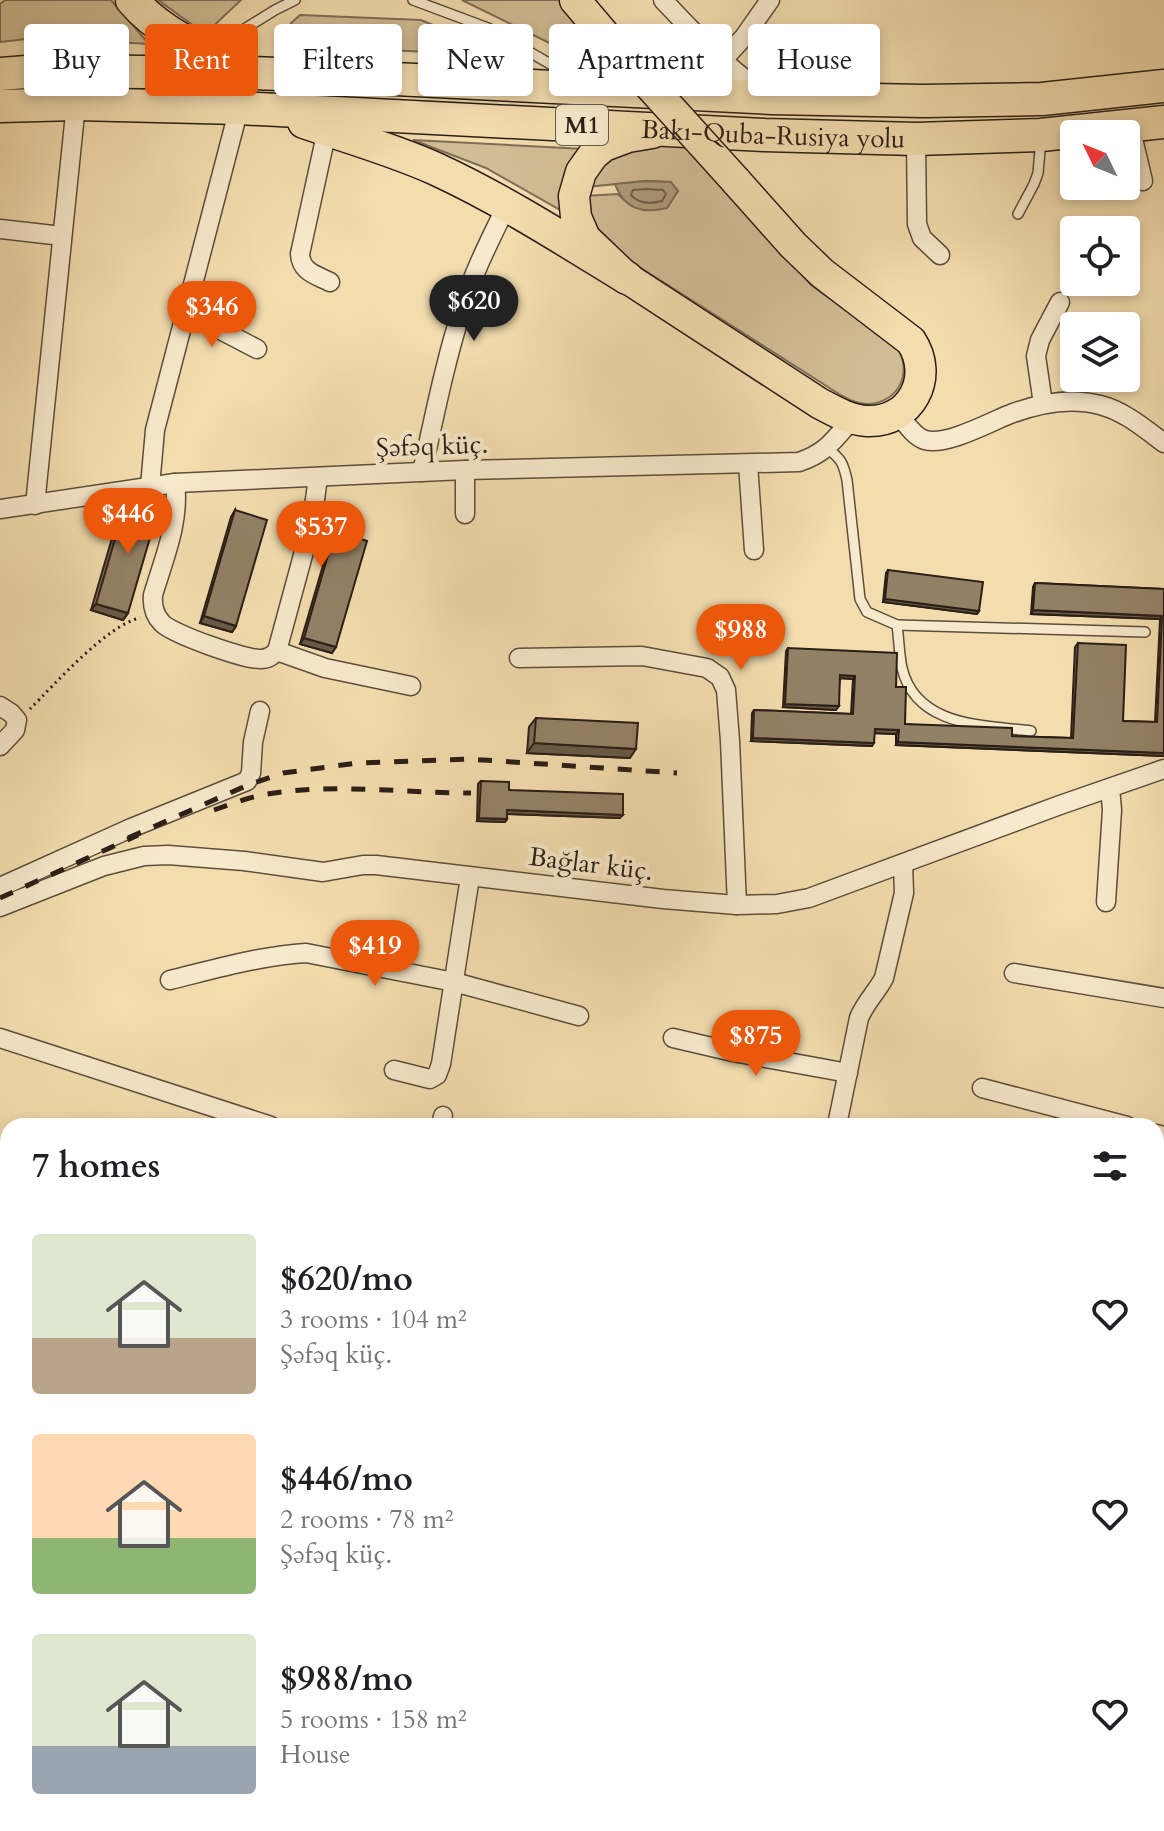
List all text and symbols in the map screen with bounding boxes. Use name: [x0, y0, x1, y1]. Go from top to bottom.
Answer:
chip: Buy: [24, 24, 129, 96]
chip: Rent: [145, 24, 258, 96]
chip: Filters: [274, 24, 402, 96]
chip: New: [418, 24, 533, 96]
chip: Apartment: [549, 24, 732, 96]
chip: House: [748, 24, 880, 96]
road number: M1: [556, 105, 608, 145]
street label: Bakı-Quba-Rusiya yolu: [640, 111, 906, 156]
north arrow: [1060, 120, 1140, 200]
map controls: [1060, 120, 1140, 392]
button: locate: [1060, 216, 1140, 296]
pin: $620: [427, 275, 521, 343]
pin: $346: [165, 281, 259, 349]
text: $620: [447, 283, 501, 318]
text: $346: [185, 289, 239, 324]
button: layers: [1060, 312, 1140, 392]
street label: Şəfəq küç.: [375, 427, 489, 465]
pin: $446: [81, 488, 175, 556]
text: $446: [101, 496, 155, 531]
pin: $537: [274, 501, 368, 569]
text: $537: [294, 509, 348, 544]
pin: $988: [694, 604, 788, 672]
text: $988: [714, 612, 768, 647]
street label: Bağlar küç.: [527, 839, 655, 889]
pin: $419: [328, 920, 422, 988]
text: $419: [348, 928, 402, 963]
pin: $875: [709, 1010, 803, 1078]
text: $875: [729, 1018, 783, 1053]
text: 7 homes: [32, 1143, 160, 1189]
icon: filters: [1088, 1144, 1132, 1188]
text: $620/mo: [280, 1256, 413, 1302]
icon: home: [96, 1266, 192, 1362]
icon: heart: [1088, 1292, 1132, 1336]
text: 3 rooms · 104 m²: [280, 1302, 467, 1337]
text: Şəfəq küç.: [280, 1337, 392, 1372]
text: $446/mo: [280, 1456, 413, 1502]
icon: home: [96, 1466, 192, 1562]
icon: heart: [1088, 1492, 1132, 1536]
text: 2 rooms · 78 m²: [280, 1502, 453, 1537]
text: Şəfəq küç.: [280, 1537, 392, 1572]
text: $988/mo: [280, 1656, 413, 1702]
icon: home: [96, 1666, 192, 1762]
icon: heart: [1088, 1692, 1132, 1736]
text: 5 rooms · 158 m²: [280, 1702, 467, 1737]
text: House: [280, 1737, 351, 1772]

